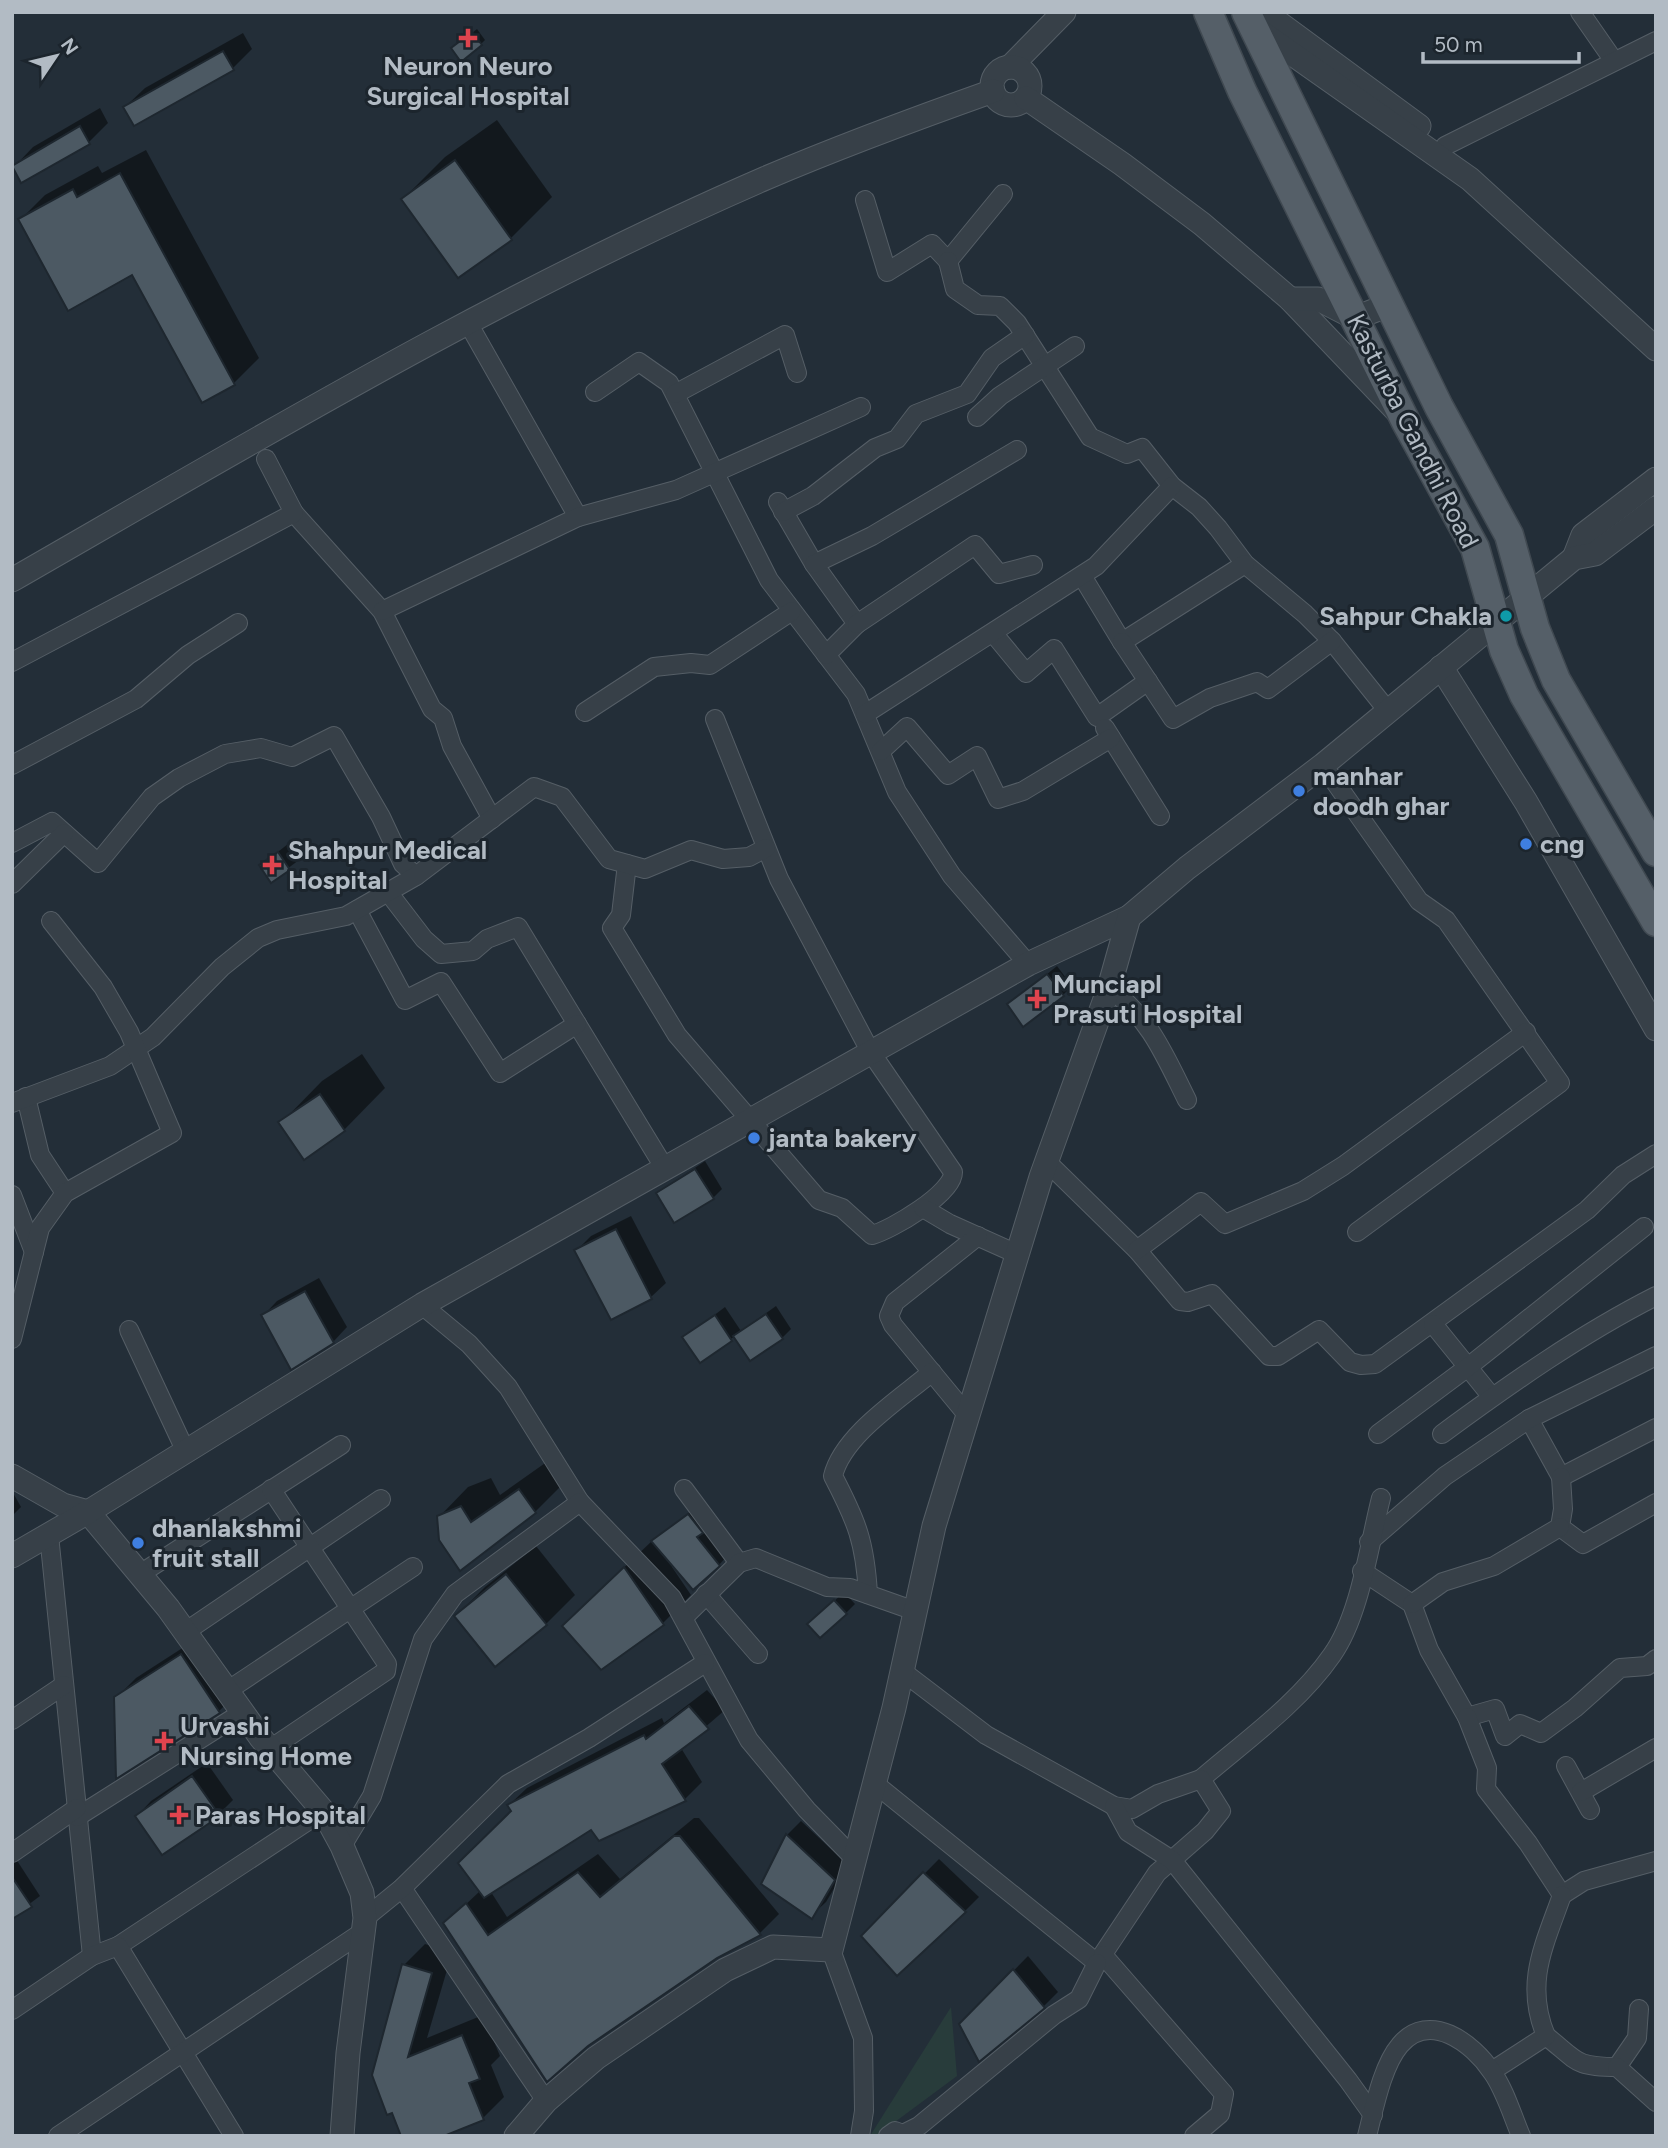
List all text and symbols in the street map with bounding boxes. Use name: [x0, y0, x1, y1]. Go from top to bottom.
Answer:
north arrow: [21, 21, 91, 91]
scale bar: [1423, 21, 1579, 65]
marker: Neuron Neuro Surgical Hospital: [458, 28, 478, 48]
text: 50 m: [1434, 32, 1483, 57]
text: N: [56, 34, 83, 59]
place label: Neuron Neuro Surgical Hospital: [366, 50, 570, 112]
street label: Kasturba Gandhi Road: [1340, 309, 1486, 553]
place label: Sahpur Chakla: [1319, 600, 1492, 632]
marker: Sahpur Chakla: [1498, 608, 1514, 624]
place label: manhar doodh ghar: [1313, 760, 1449, 822]
marker: manhar doodh ghar: [1291, 783, 1307, 799]
place label: cng: [1540, 828, 1585, 860]
place label: Shahpur Medical Hospital: [288, 834, 487, 896]
marker: cng: [1518, 836, 1534, 852]
marker: Shahpur Medical Hospital: [262, 855, 282, 875]
place label: Munciapl Prasuti Hospital: [1053, 968, 1242, 1030]
marker: Munciapl Prasuti Hospital: [1027, 989, 1047, 1009]
place label: janta bakery: [766, 1122, 916, 1154]
marker: janta bakery: [746, 1130, 762, 1146]
place label: dhanlakshmi fruit stall: [152, 1512, 302, 1574]
marker: dhanlakshmi fruit stall: [130, 1535, 146, 1551]
place label: Urvashi Nursing Home: [180, 1710, 352, 1772]
marker: Urvashi Nursing Home: [154, 1731, 174, 1751]
place label: Paras Hospital: [195, 1799, 366, 1831]
marker: Paras Hospital: [169, 1805, 189, 1825]

